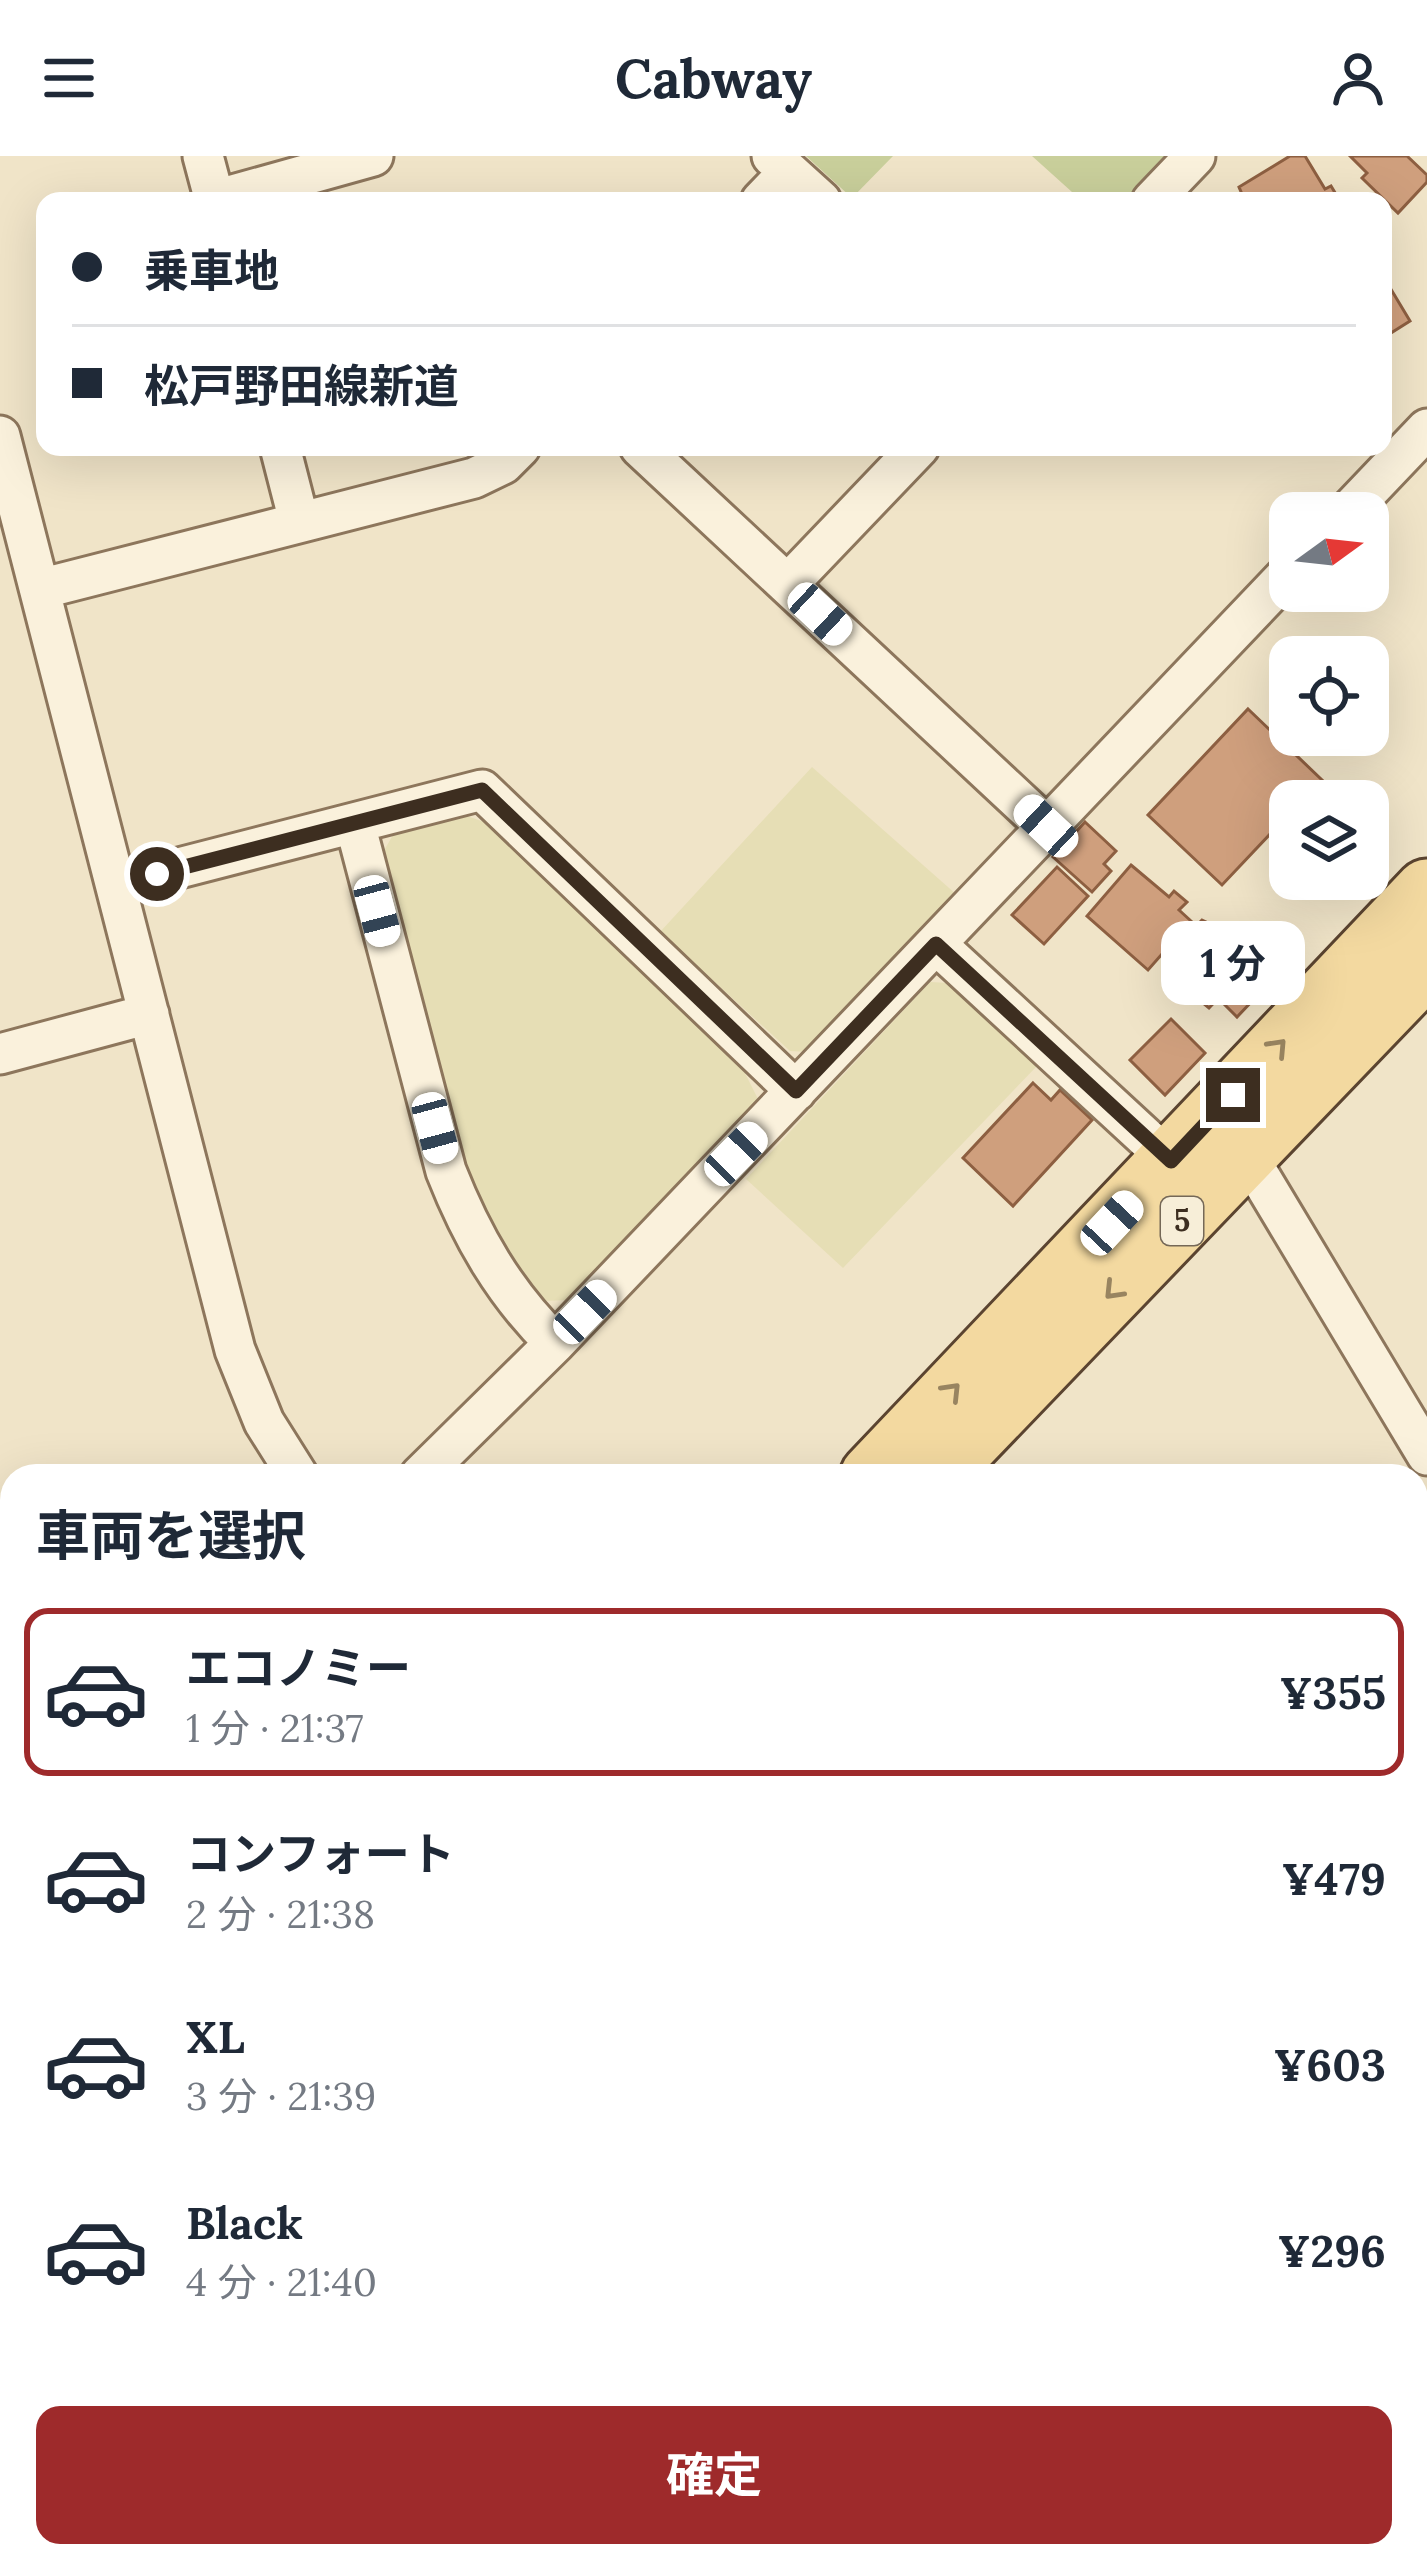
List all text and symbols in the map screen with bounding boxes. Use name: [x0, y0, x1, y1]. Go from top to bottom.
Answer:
text: Cabway: [615, 44, 812, 113]
icon: menu: [36, 45, 102, 111]
icon: person: [1325, 45, 1391, 111]
text: 乗車地: [144, 242, 279, 299]
text: 松戸野田線新道: [144, 357, 459, 414]
north arrow: [1269, 492, 1389, 612]
map controls: [1269, 492, 1389, 900]
car: [781, 576, 859, 652]
button: locate: [1269, 636, 1389, 756]
button: layers: [1269, 780, 1389, 900]
car: [1007, 788, 1085, 864]
route start: [130, 847, 184, 901]
car: [350, 872, 404, 950]
callout: 1 分: [1161, 921, 1305, 1005]
text: 1 分: [1200, 938, 1266, 988]
one-way arrow: [1264, 1039, 1286, 1061]
route end: [1206, 1068, 1260, 1122]
car: [408, 1089, 462, 1167]
car: [698, 1116, 774, 1192]
car: [1074, 1184, 1150, 1262]
road number: 5: [1161, 1197, 1203, 1245]
car: [547, 1274, 623, 1350]
one-way arrow: [1106, 1277, 1128, 1299]
one-way arrow: [938, 1383, 960, 1405]
text: 車両を選択: [36, 1501, 306, 1570]
icon: car: [42, 1638, 150, 1746]
text: エコノミー: [186, 1639, 411, 1696]
text: ¥355: [1280, 1664, 1386, 1721]
text: 1 分 · 21:37: [186, 1703, 363, 1753]
icon: car: [42, 1824, 150, 1932]
text: コンフォート: [186, 1825, 455, 1882]
text: ¥479: [1282, 1850, 1386, 1907]
text: 2 分 · 21:38: [186, 1889, 375, 1939]
text: XL: [186, 2008, 245, 2065]
icon: car: [42, 2010, 150, 2118]
text: ¥603: [1274, 2036, 1386, 2093]
text: 3 分 · 21:39: [186, 2071, 376, 2121]
text: Black: [186, 2194, 303, 2251]
icon: car: [42, 2196, 150, 2304]
text: ¥296: [1278, 2222, 1386, 2279]
text: 4 分 · 21:40: [186, 2257, 377, 2307]
button: 確定: [36, 2406, 1392, 2544]

